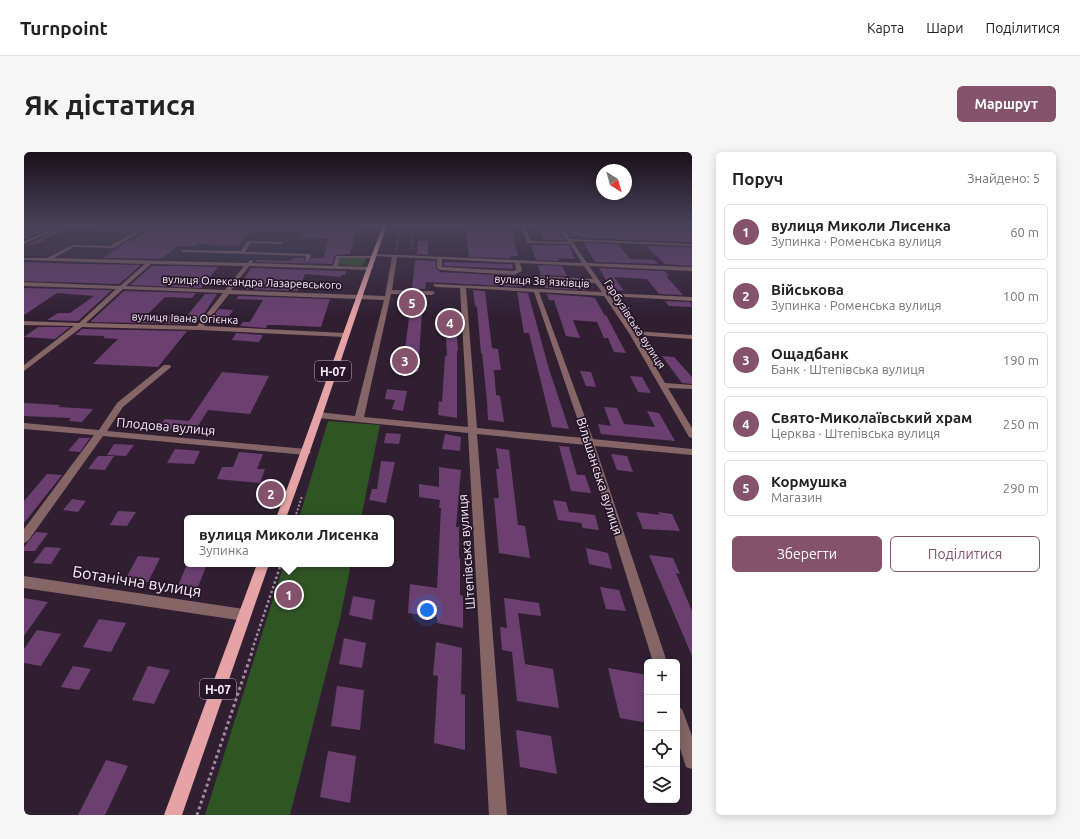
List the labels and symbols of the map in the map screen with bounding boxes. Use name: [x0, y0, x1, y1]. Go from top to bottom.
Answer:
north arrow: [596, 164, 632, 200]
street label: вулиця Олександра Лазаревського: [162, 273, 342, 291]
street label: вулиця Звʼязківців: [494, 273, 590, 289]
street label: Гарбузівська вулиця: [602, 277, 668, 371]
pin: 5: [399, 288, 425, 318]
pin: 4: [437, 308, 463, 338]
street label: вулиця Івана Огієнка: [131, 310, 239, 326]
pin: 3: [392, 346, 418, 376]
road number: Н-07: [315, 361, 351, 381]
street label: Плодова вулиця: [116, 415, 216, 437]
street label: Вільшанська вулиця: [574, 415, 626, 537]
pin: 2: [258, 479, 284, 509]
street label: Штепівська вулиця: [455, 494, 477, 610]
street label: Ботанічна вулиця: [71, 562, 203, 600]
pin: 1: [276, 580, 302, 610]
your location: [417, 600, 437, 620]
road number: Н-07: [200, 679, 236, 699]

